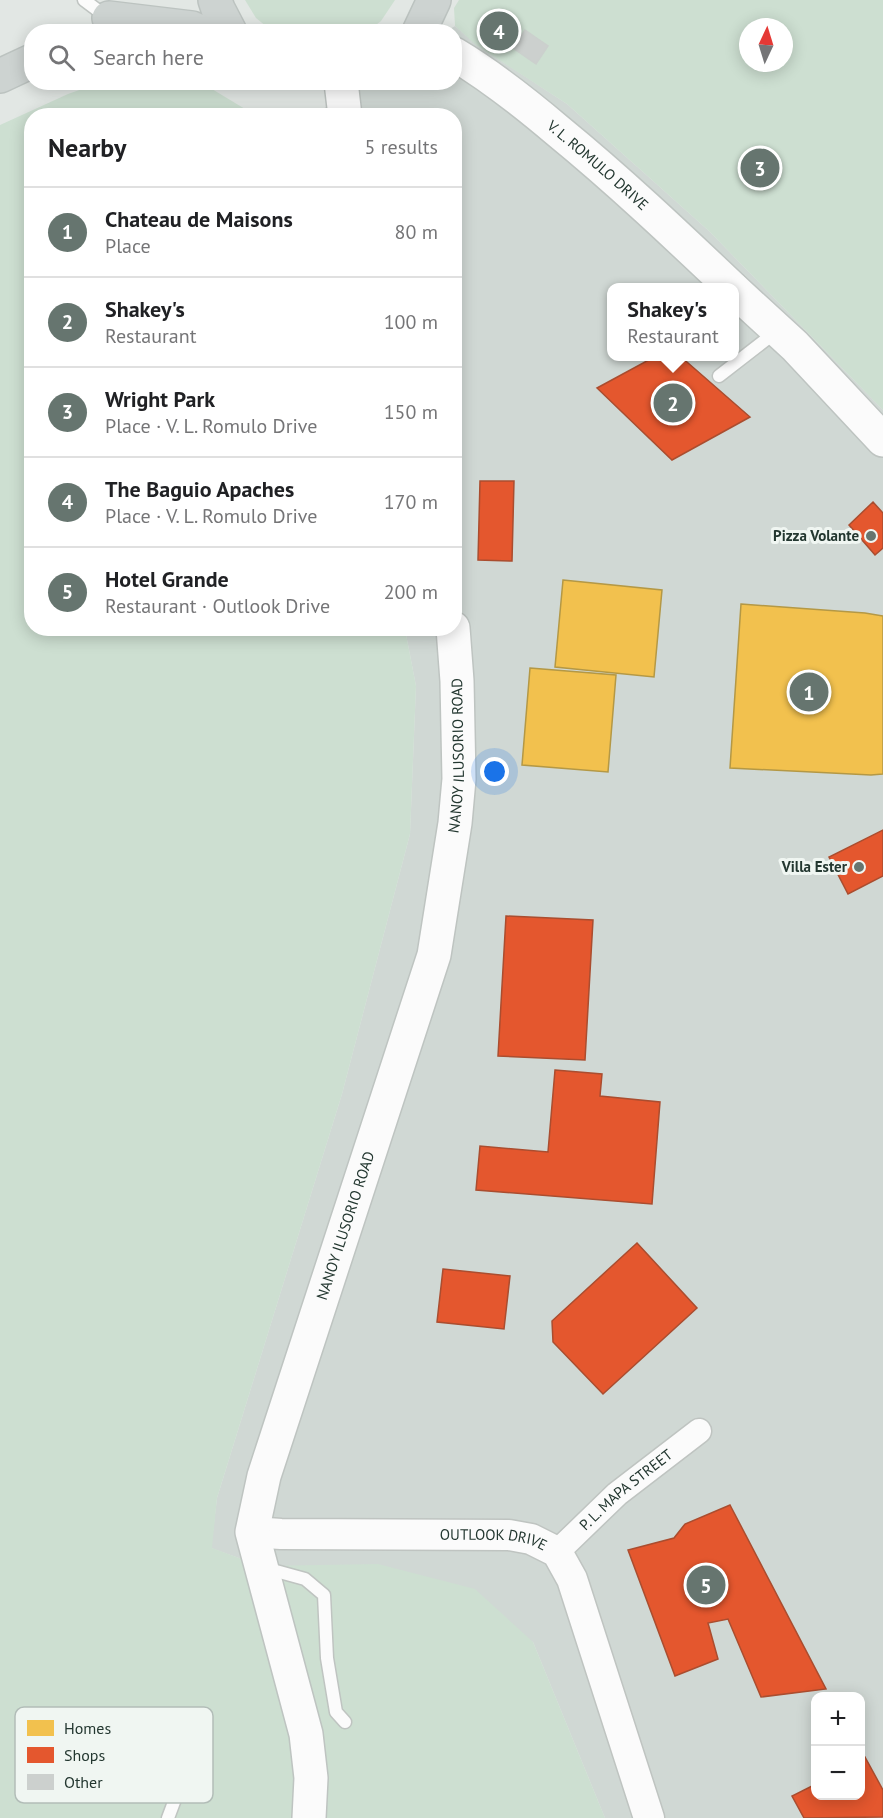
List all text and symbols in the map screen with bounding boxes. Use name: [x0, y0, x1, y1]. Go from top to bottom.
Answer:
pin: 4: [480, 9, 518, 54]
north arrow: [739, 18, 793, 72]
search box: [24, 24, 462, 90]
icon: search: [45, 41, 78, 74]
text: Search here: [93, 43, 204, 71]
street label: V. L. ROMULO DRIVE: [543, 115, 653, 214]
text: Nearby: [48, 131, 126, 164]
text: 5 results: [365, 134, 438, 160]
pin: 3: [740, 146, 780, 190]
text: Chateau de Maisons: [105, 205, 293, 233]
text: 1: [62, 219, 73, 245]
text: 80 m: [395, 219, 438, 245]
text: Place: [105, 233, 151, 259]
popup: [607, 283, 739, 361]
text: Shakey's: [105, 295, 185, 323]
text: Shakey's: [627, 295, 707, 323]
text: 2: [62, 309, 73, 335]
text: 100 m: [384, 309, 438, 335]
text: Restaurant: [105, 323, 196, 349]
text: Restaurant: [627, 323, 719, 349]
pin: 2: [654, 380, 692, 426]
text: Wright Park: [105, 385, 215, 413]
text: 3: [62, 399, 73, 425]
text: 150 m: [384, 399, 438, 425]
text: Place · V. L. Romulo Drive: [105, 413, 317, 439]
text: The Baguio Apaches: [105, 475, 294, 503]
text: 4: [62, 489, 73, 515]
text: 170 m: [384, 489, 438, 515]
text: Place · V. L. Romulo Drive: [105, 503, 317, 529]
place label: Pizza Volante: [773, 526, 859, 545]
marker: Pizza Volante: [864, 529, 878, 543]
text: Hotel Grande: [105, 565, 229, 593]
text: 5: [62, 579, 73, 605]
text: 200 m: [384, 579, 438, 605]
text: Restaurant · Outlook Drive: [105, 593, 330, 619]
pin: 1: [790, 670, 828, 714]
street label: NANOY ILUSORIO ROAD: [444, 678, 468, 834]
your location: [480, 757, 509, 786]
place label: Villa Ester: [781, 857, 848, 876]
marker: Villa Ester: [852, 860, 866, 874]
street label: NANOY ILUSORIO ROAD: [312, 1149, 378, 1302]
street label: P. L. MAPA STREET: [575, 1444, 677, 1534]
street label: OUTLOOK DRIVE: [440, 1525, 550, 1554]
pin: 5: [686, 1562, 726, 1608]
map controls: [811, 1692, 865, 1800]
button: +: [811, 1692, 865, 1746]
legend: [15, 1707, 213, 1803]
text: Homes: [64, 1718, 111, 1738]
text: Shops: [64, 1745, 105, 1765]
button: −: [811, 1746, 865, 1800]
text: Other: [64, 1772, 103, 1792]

